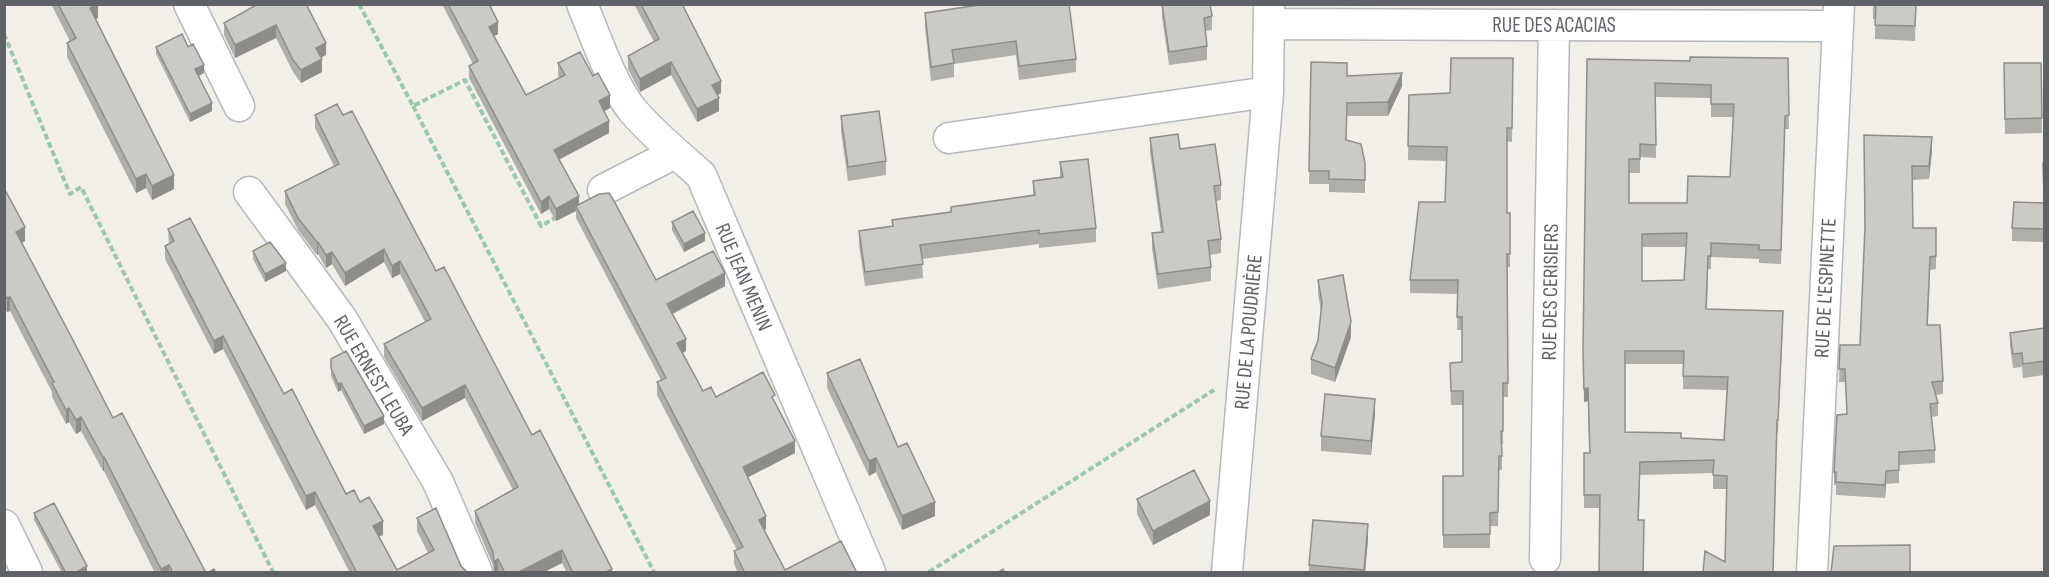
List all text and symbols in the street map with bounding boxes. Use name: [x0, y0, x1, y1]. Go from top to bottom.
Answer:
street label: RUE DES ACACIAS: [1492, 13, 1616, 38]
street label: RUE DE L'ESPINETTE: [1809, 217, 1842, 359]
street label: RUE JEAN MENIN: [710, 220, 777, 335]
street label: RUE DES CERISIERS: [1537, 223, 1564, 361]
street label: RUE DE LA POUDRIÈRE: [1229, 254, 1268, 411]
street label: RUE ERNEST LEUBA: [328, 311, 420, 441]

